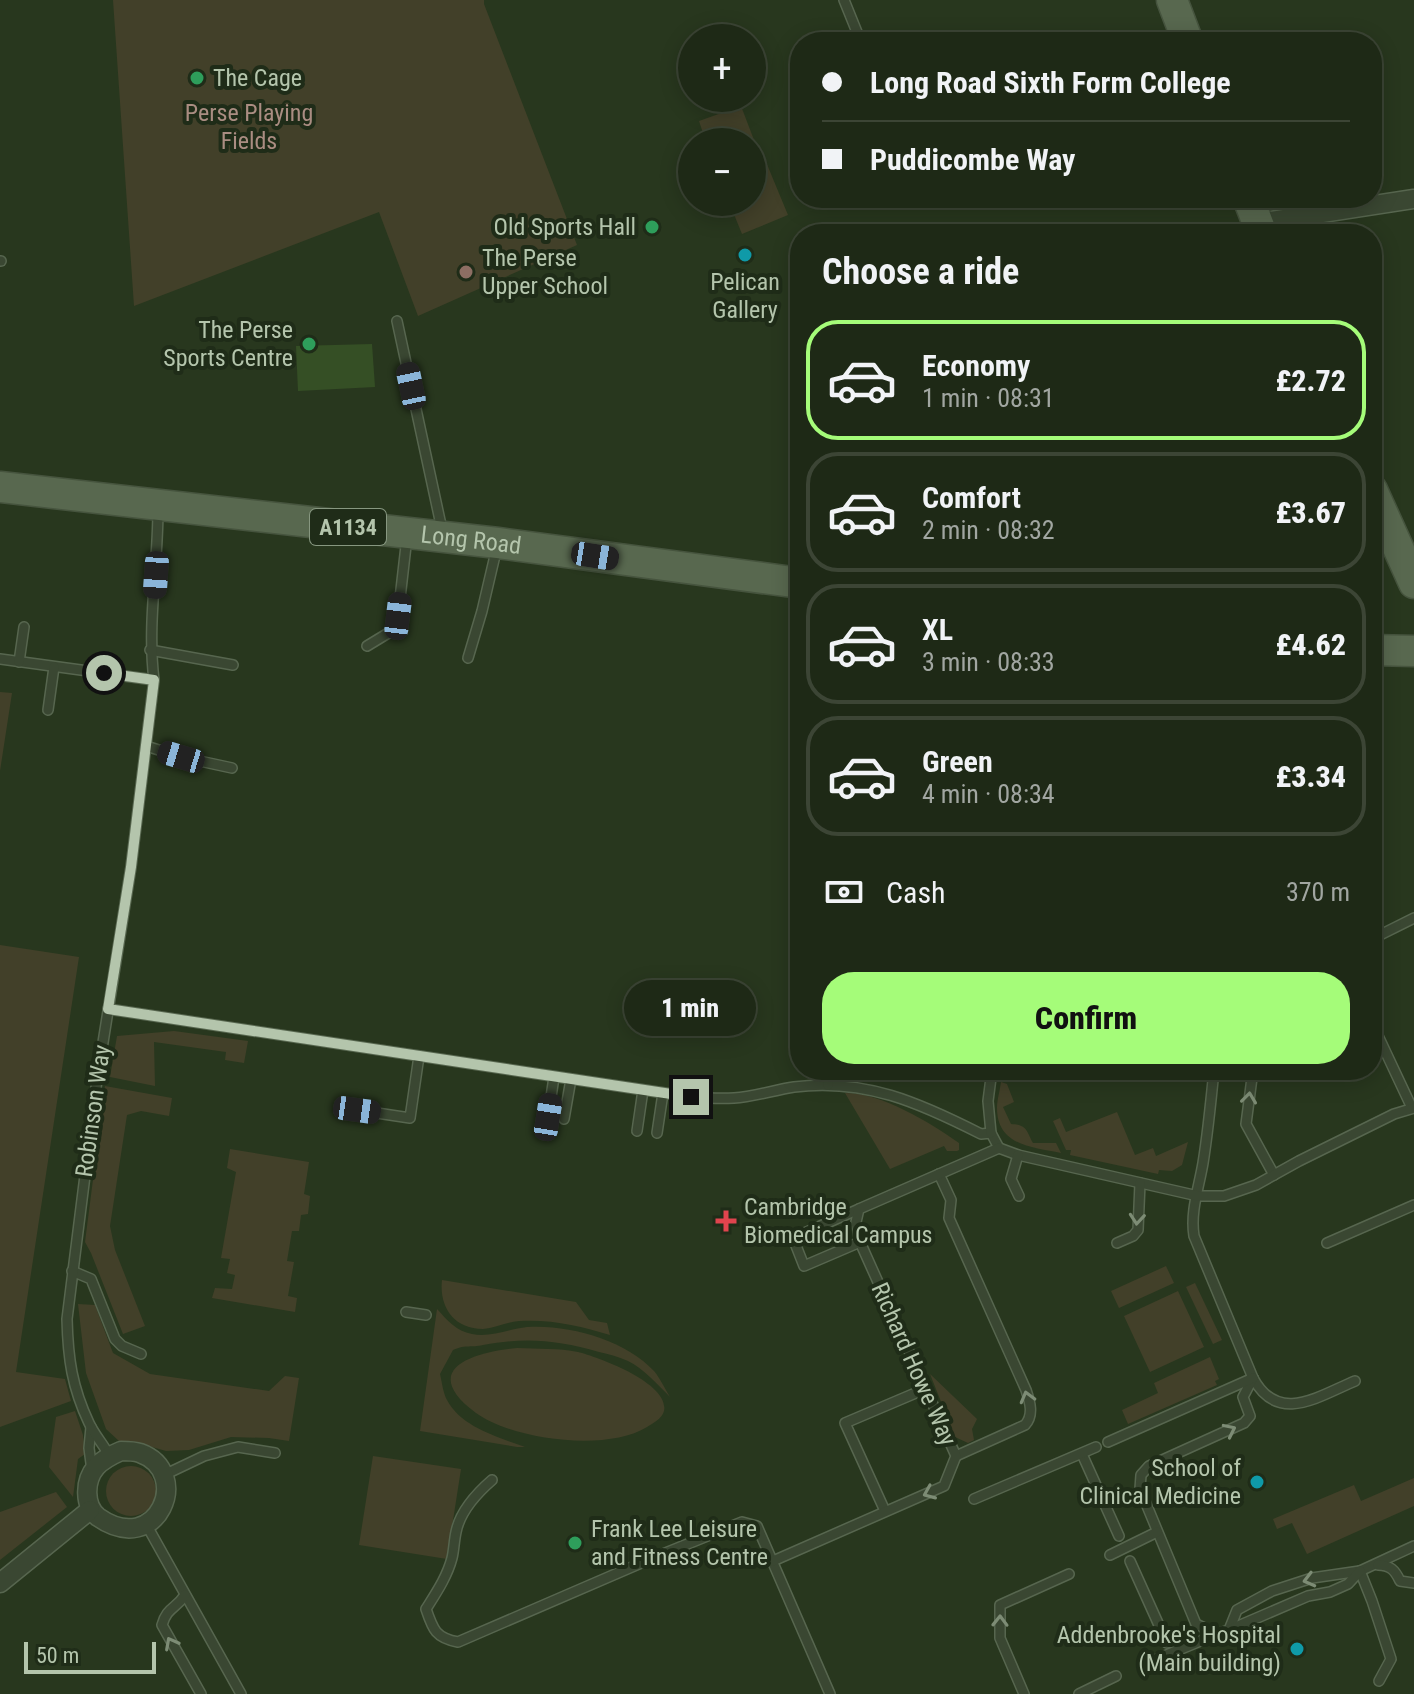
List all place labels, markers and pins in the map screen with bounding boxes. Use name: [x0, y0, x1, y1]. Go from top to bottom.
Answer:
place label: The Cage: [213, 64, 302, 92]
marker: The Cage: [188, 69, 206, 87]
place label: Old Sports Hall: [493, 213, 636, 241]
marker: Old Sports Hall: [643, 218, 661, 236]
place label: The Perse Upper School: [482, 244, 608, 300]
marker: Pelican Gallery: [736, 246, 754, 264]
marker: The Perse Upper School: [457, 263, 475, 281]
place label: Pelican Gallery: [710, 268, 780, 324]
place label: The Perse Sports Centre: [163, 316, 293, 372]
marker: The Perse Sports Centre: [300, 335, 318, 353]
place label: Cambridge Biomedical Campus: [744, 1193, 933, 1249]
marker: Cambridge Biomedical Campus: [715, 1210, 737, 1232]
place label: School of Clinical Medicine: [1079, 1454, 1241, 1510]
marker: School of Clinical Medicine: [1248, 1473, 1266, 1491]
place label: Frank Lee Leisure and Fitness Centre: [591, 1515, 768, 1571]
marker: Frank Lee Leisure and Fitness Centre: [566, 1534, 584, 1552]
place label: Addenbrooke's Hospital (Main building): [1057, 1621, 1281, 1677]
marker: Addenbrooke's Hospital (Main building): [1288, 1640, 1306, 1658]

